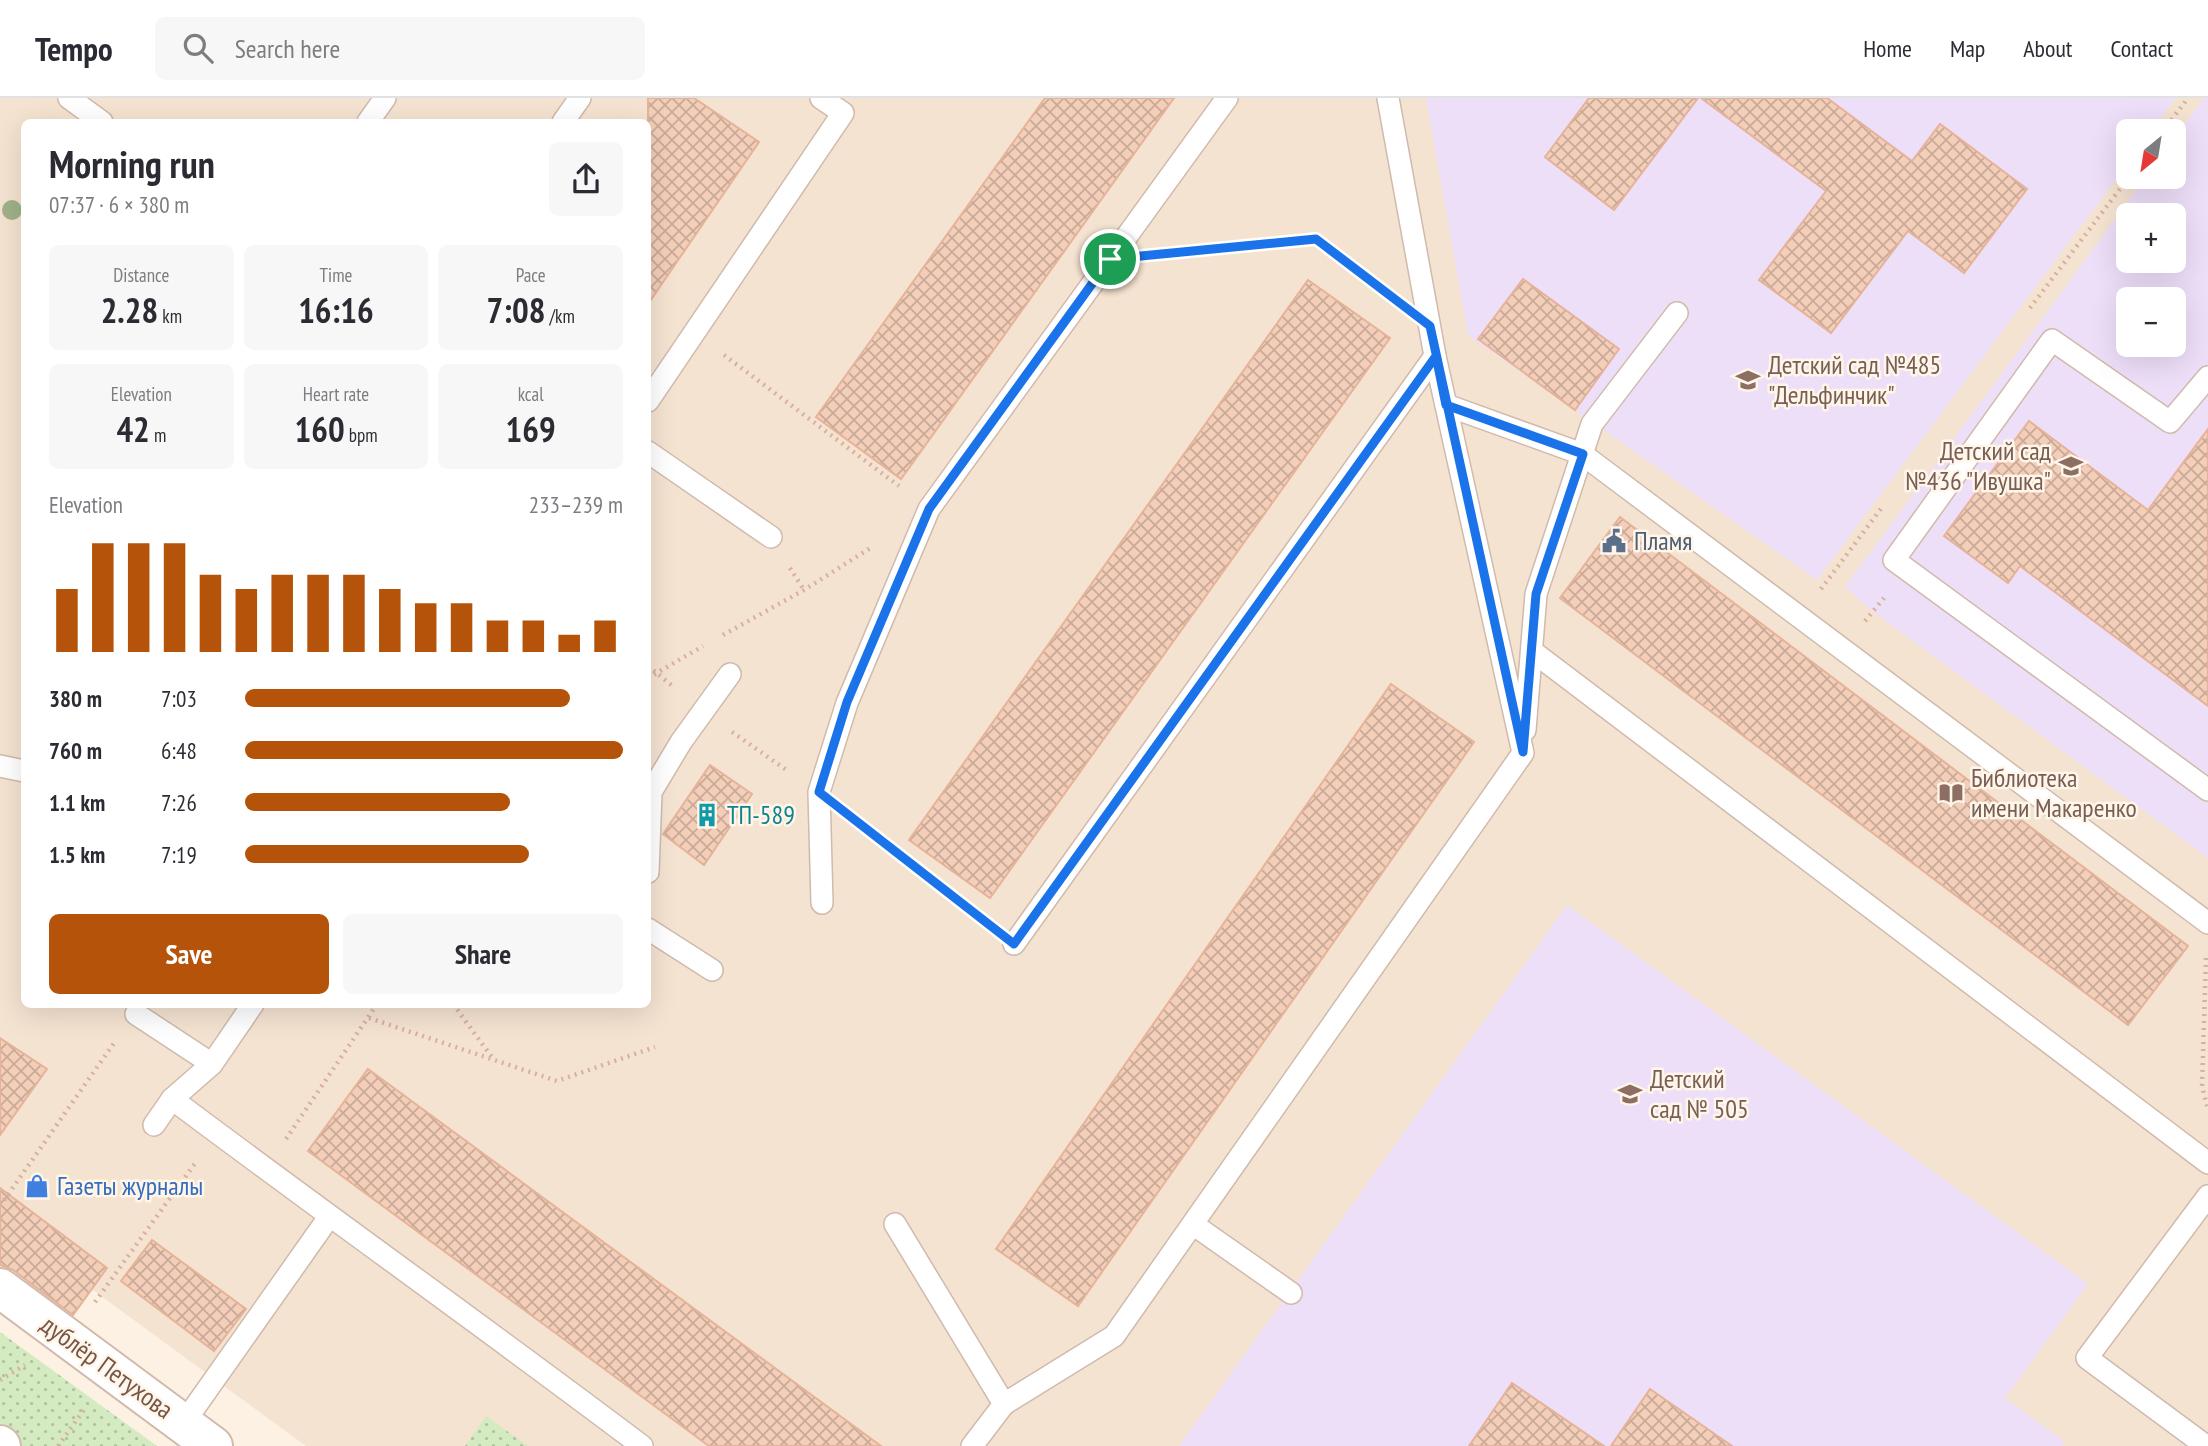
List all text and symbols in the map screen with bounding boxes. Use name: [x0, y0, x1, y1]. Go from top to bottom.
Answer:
search box: [155, 17, 645, 80]
text: Tempo: [35, 27, 113, 70]
icon: search: [179, 29, 217, 67]
text: Search here: [235, 32, 340, 65]
text: Home: [1863, 33, 1912, 64]
text: Map: [1950, 33, 1985, 64]
text: About: [2023, 33, 2072, 64]
text: Contact: [2110, 33, 2173, 64]
north arrow: [2116, 119, 2186, 189]
map controls: [2116, 119, 2186, 357]
text: Morning run: [49, 139, 215, 188]
button: share: [549, 142, 623, 216]
text: 07:37 · 6 × 380 m: [49, 190, 189, 219]
button: +: [2116, 203, 2186, 273]
pin: [1080, 229, 1140, 289]
icon: arrive: [1091, 240, 1129, 278]
text: Distance: [113, 263, 169, 287]
text: Time: [320, 263, 352, 287]
text: Pace: [516, 263, 546, 287]
text: 2.28: [101, 287, 158, 333]
text: 16:16: [298, 287, 374, 333]
text: 7:08: [486, 287, 545, 333]
button: −: [2116, 287, 2186, 357]
text: km: [158, 304, 182, 328]
text: /km: [545, 304, 575, 328]
place label: Детский сад №485 "Дельфинчик": [1768, 348, 1941, 411]
school or university icon: Детский сад №485 "Дельфинчик": [1734, 366, 1762, 394]
text: Elevation: [111, 382, 172, 406]
text: Heart rate: [303, 382, 369, 406]
text: kcal: [518, 382, 544, 406]
text: 42: [116, 406, 150, 452]
text: 160: [294, 406, 345, 452]
text: 169: [506, 406, 556, 452]
text: m: [150, 423, 166, 447]
text: bpm: [345, 423, 378, 447]
place label: Детский сад №436 "Ивушка": [1905, 434, 2051, 497]
school or university icon: Детский сад №436 "Ивушка": [2057, 452, 2085, 480]
text: Elevation: [49, 490, 123, 519]
text: 233–239 m: [529, 490, 623, 519]
place label: Пламя: [1634, 524, 1692, 557]
public building icon: Пламя: [1600, 527, 1628, 555]
text: 380 m: [49, 684, 102, 713]
text: 7:03: [161, 684, 197, 713]
text: 760 m: [49, 736, 102, 765]
text: 6:48: [161, 736, 197, 765]
place label: Библиотека имени Макаренко: [1971, 761, 2137, 824]
library icon: Библиотека имени Макаренко: [1937, 779, 1965, 807]
text: 1.1 km: [49, 788, 105, 817]
text: 7:26: [161, 788, 197, 817]
place label: ТП-589: [727, 798, 795, 831]
building icon: ТП-589: [693, 801, 721, 829]
text: 1.5 km: [49, 840, 105, 869]
text: 7:19: [161, 840, 197, 869]
button: Save: [49, 914, 329, 994]
button: Share: [343, 914, 623, 994]
place label: Детский сад № 505: [1650, 1062, 1749, 1125]
school or university icon: Детский сад № 505: [1616, 1080, 1644, 1108]
place label: Газеты журналы: [57, 1169, 203, 1202]
shop icon: Газеты журналы: [23, 1172, 51, 1200]
street label: дублёр Петухова: [35, 1308, 180, 1426]

